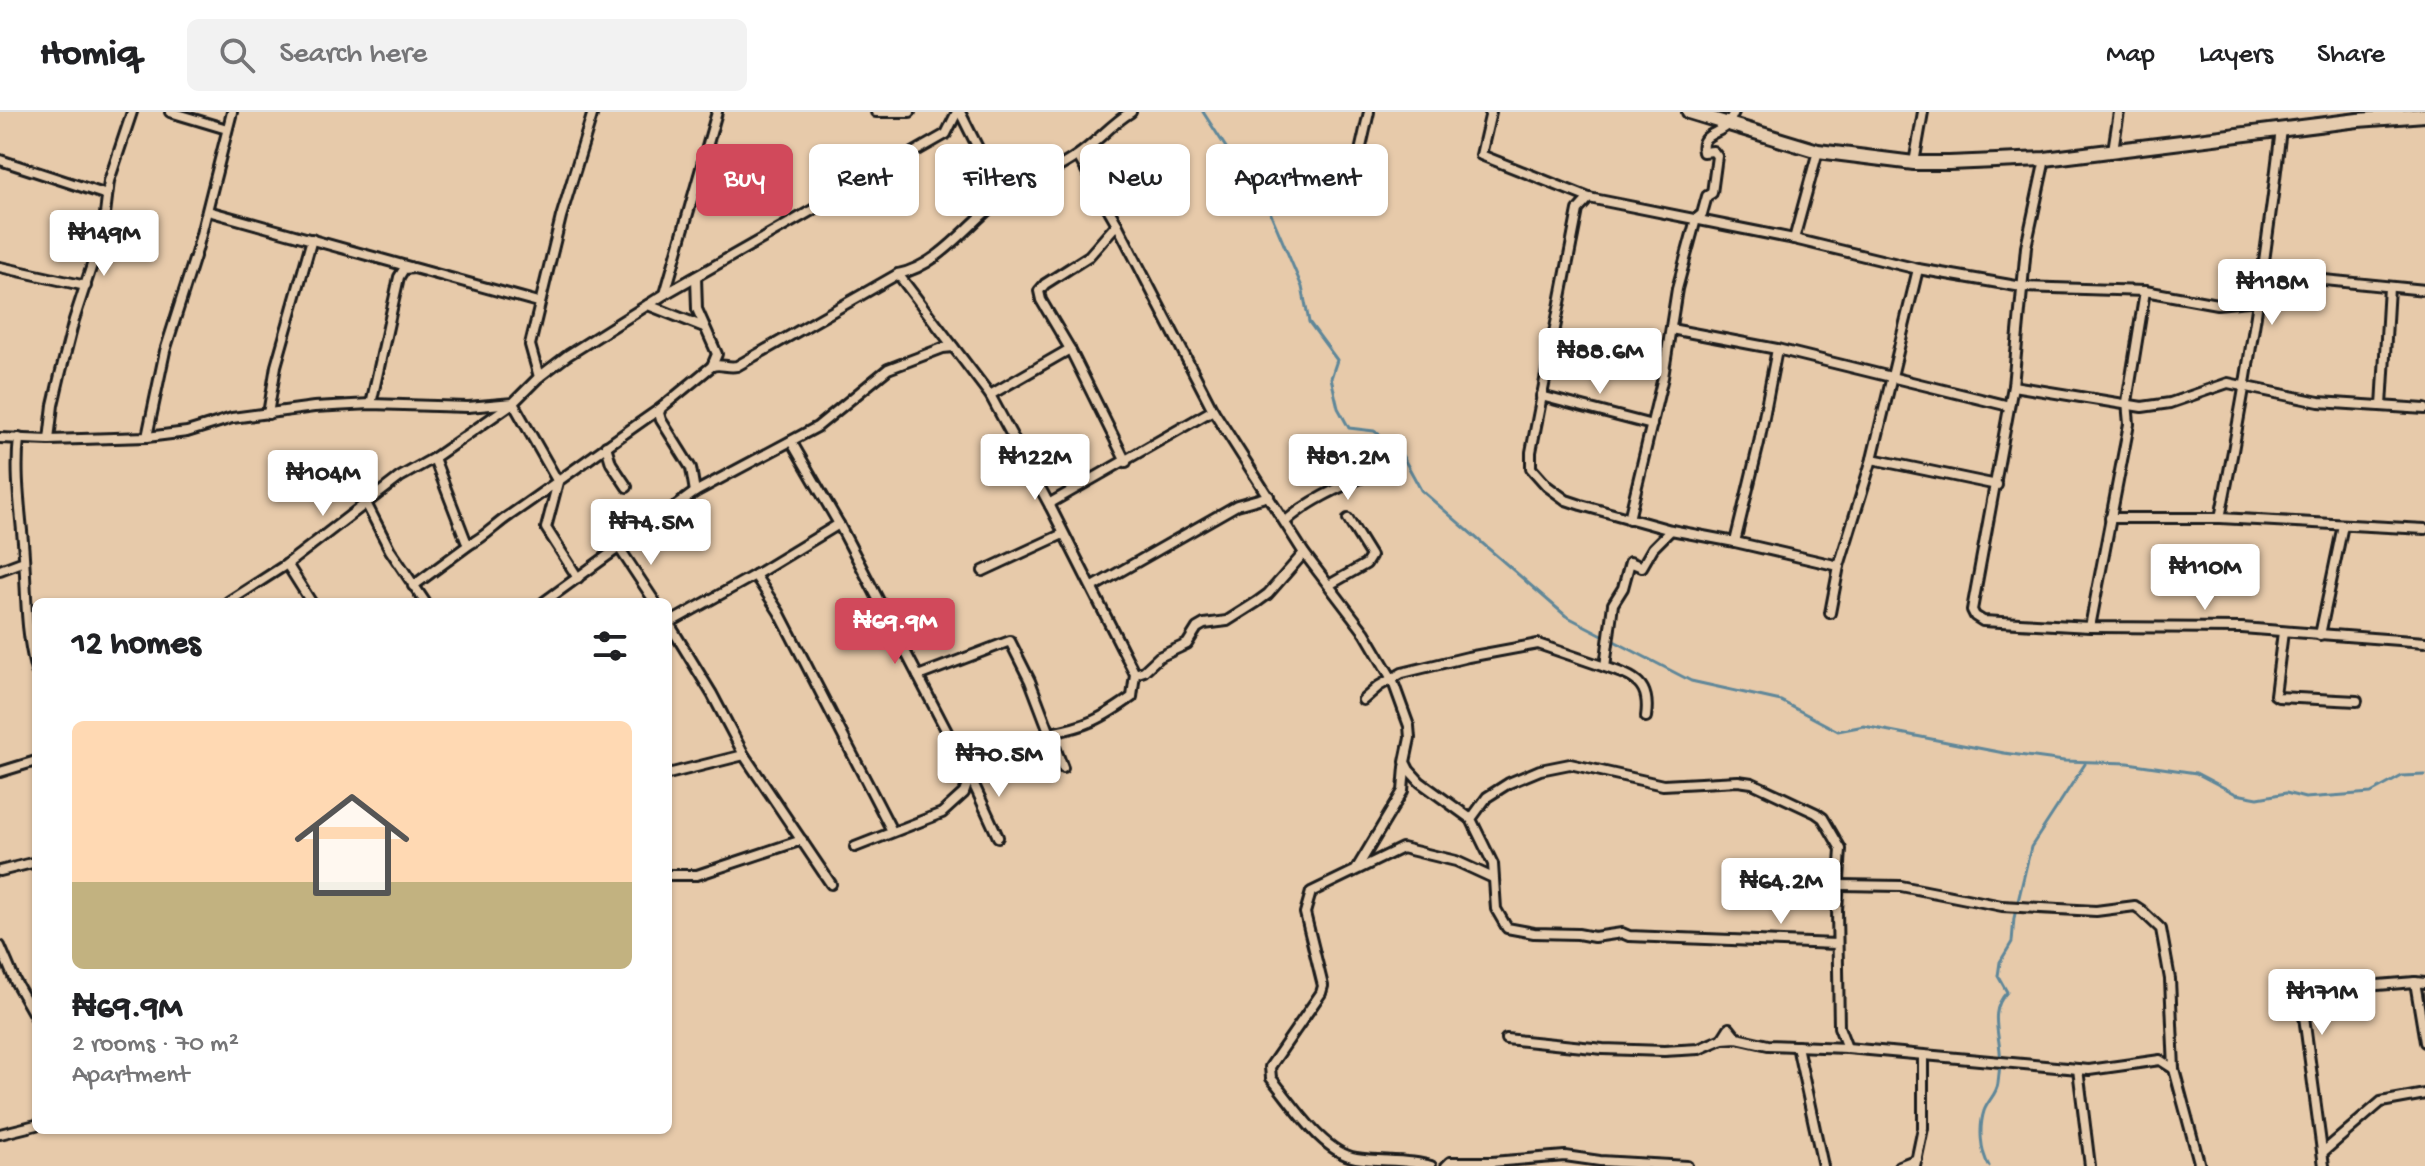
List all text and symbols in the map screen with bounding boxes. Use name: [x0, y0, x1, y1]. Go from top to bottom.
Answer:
search box: [187, 19, 747, 91]
text: Homiq: [40, 33, 139, 77]
icon: search: [215, 33, 259, 77]
text: Search here: [279, 38, 427, 73]
text: Map: [2106, 39, 2155, 72]
text: Layers: [2199, 39, 2273, 72]
text: Share: [2317, 39, 2385, 72]
chip: Buy: [696, 144, 793, 216]
chip: Rent: [809, 144, 919, 216]
chip: Filters: [935, 144, 1064, 216]
chip: New: [1080, 144, 1190, 216]
chip: Apartment: [1206, 144, 1388, 216]
pin: ₦149M: [48, 210, 160, 278]
text: ₦149M: [68, 220, 140, 251]
pin: ₦118M: [2216, 259, 2328, 327]
text: ₦118M: [2236, 269, 2308, 300]
pin: ₦88.6M: [1535, 328, 1665, 396]
text: ₦88.6M: [1557, 338, 1643, 369]
pin: ₦122M: [979, 434, 1091, 502]
pin: ₦81.2M: [1283, 434, 1413, 502]
text: ₦122M: [999, 444, 1071, 475]
text: ₦81.2M: [1307, 444, 1389, 475]
pin: ₦104M: [267, 450, 379, 518]
text: ₦104M: [286, 460, 360, 491]
pin: ₦74.5M: [586, 499, 716, 567]
text: ₦74.5M: [609, 509, 693, 540]
pin: ₦110M: [2149, 544, 2261, 612]
text: ₦110M: [2169, 554, 2241, 585]
pin: ₦69.9M: [830, 598, 960, 666]
text: ₦69.9M: [853, 608, 937, 639]
icon: filters: [588, 624, 632, 668]
text: 12 homes: [72, 626, 201, 666]
pin: ₦70.5M: [934, 731, 1064, 799]
text: ₦70.5M: [956, 741, 1042, 772]
icon: home: [280, 773, 424, 917]
pin: ₦64.2M: [1716, 858, 1846, 926]
text: ₦64.2M: [1739, 868, 1823, 899]
pin: ₦171M: [2266, 969, 2378, 1037]
text: ₦171M: [2286, 979, 2358, 1010]
text: ₦69.9M: [72, 990, 182, 1030]
text: 2 rooms · 70 m²: [72, 1030, 239, 1061]
text: Apartment: [72, 1061, 189, 1092]

